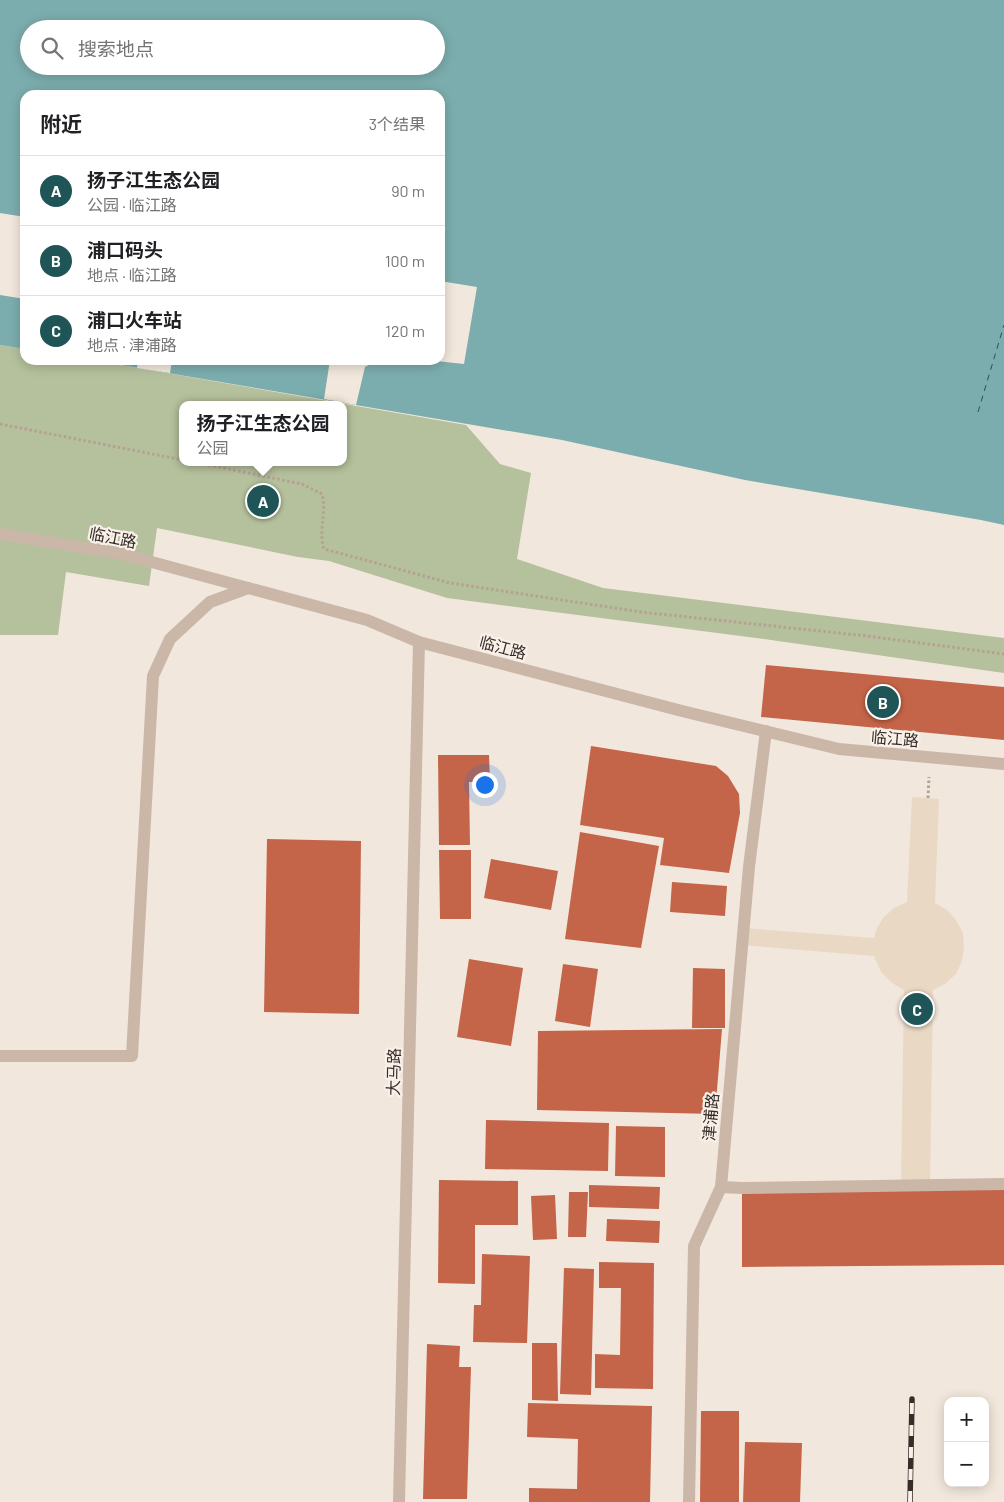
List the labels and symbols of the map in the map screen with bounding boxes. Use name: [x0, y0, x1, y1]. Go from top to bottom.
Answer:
pin: A: [247, 482, 279, 520]
street label: 临江路: [88, 523, 138, 551]
street label: 临江路: [477, 632, 529, 662]
pin: B: [867, 683, 899, 721]
street label: 临江路: [870, 726, 920, 750]
your location: [472, 772, 498, 798]
pin: C: [901, 990, 933, 1028]
street label: 大马路: [383, 1048, 403, 1096]
street label: 津浦路: [698, 1092, 722, 1142]

